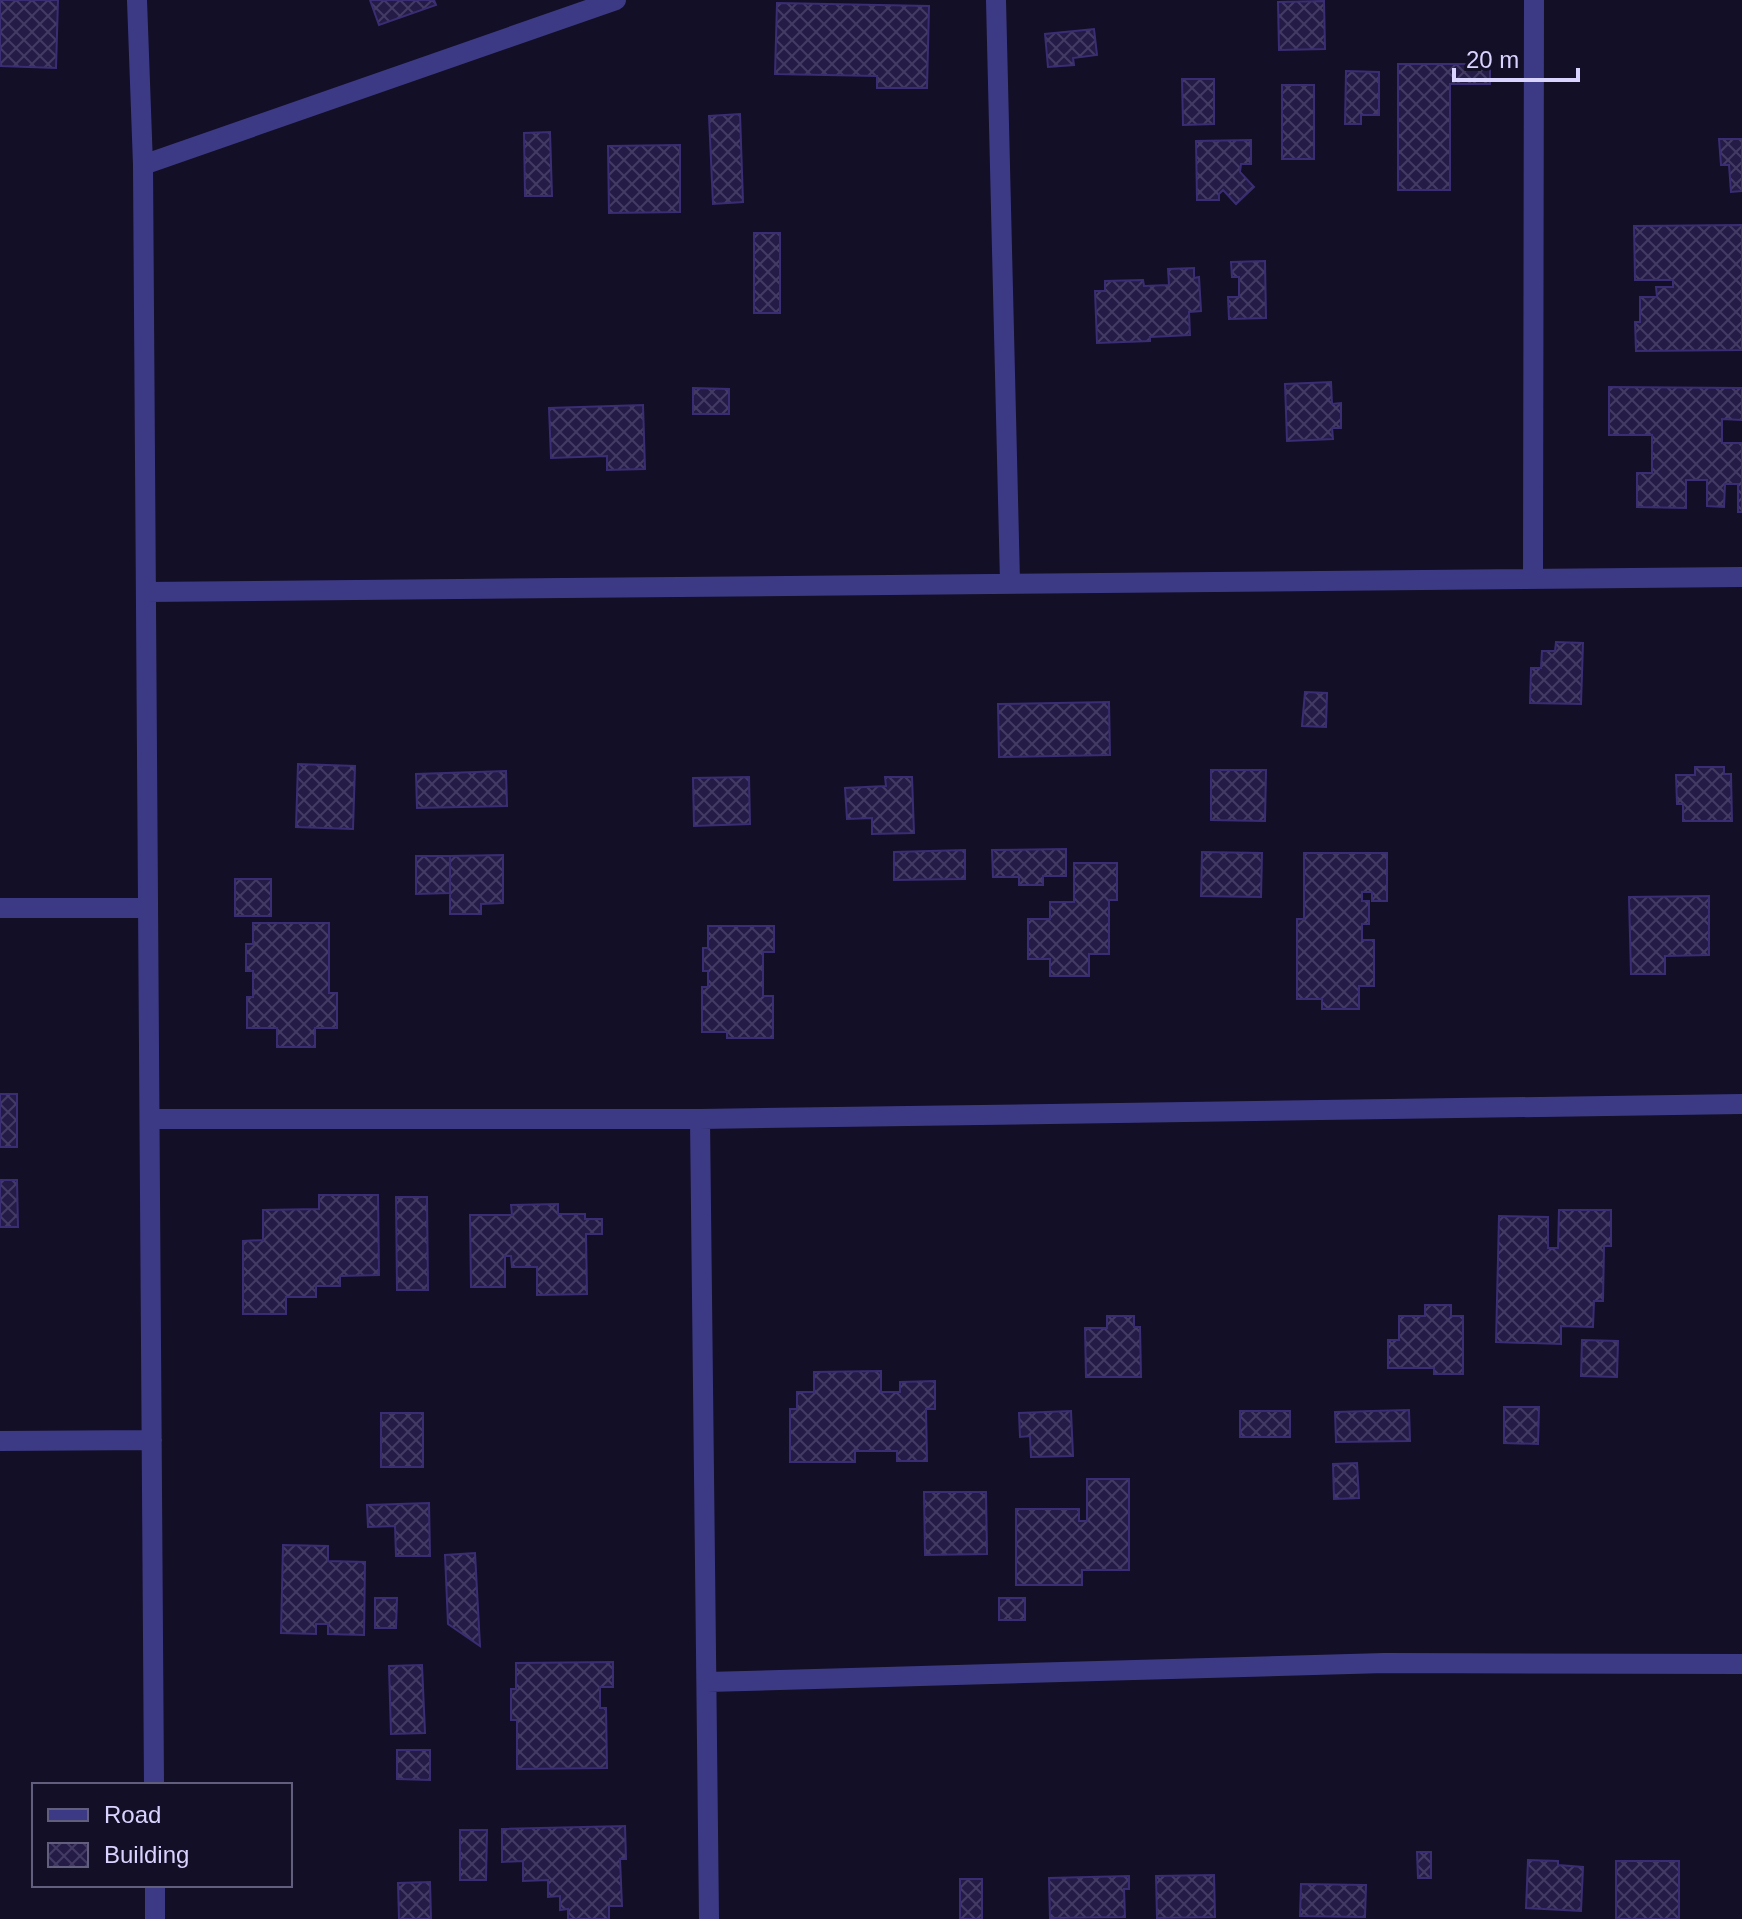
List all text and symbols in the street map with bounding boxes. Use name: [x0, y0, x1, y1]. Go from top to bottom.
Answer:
scale bar: [1454, 32, 1578, 82]
text: 20 m: [1466, 46, 1519, 73]
legend: [32, 1783, 292, 1887]
text: Road: [104, 1801, 161, 1828]
text: Building: [104, 1841, 189, 1868]

